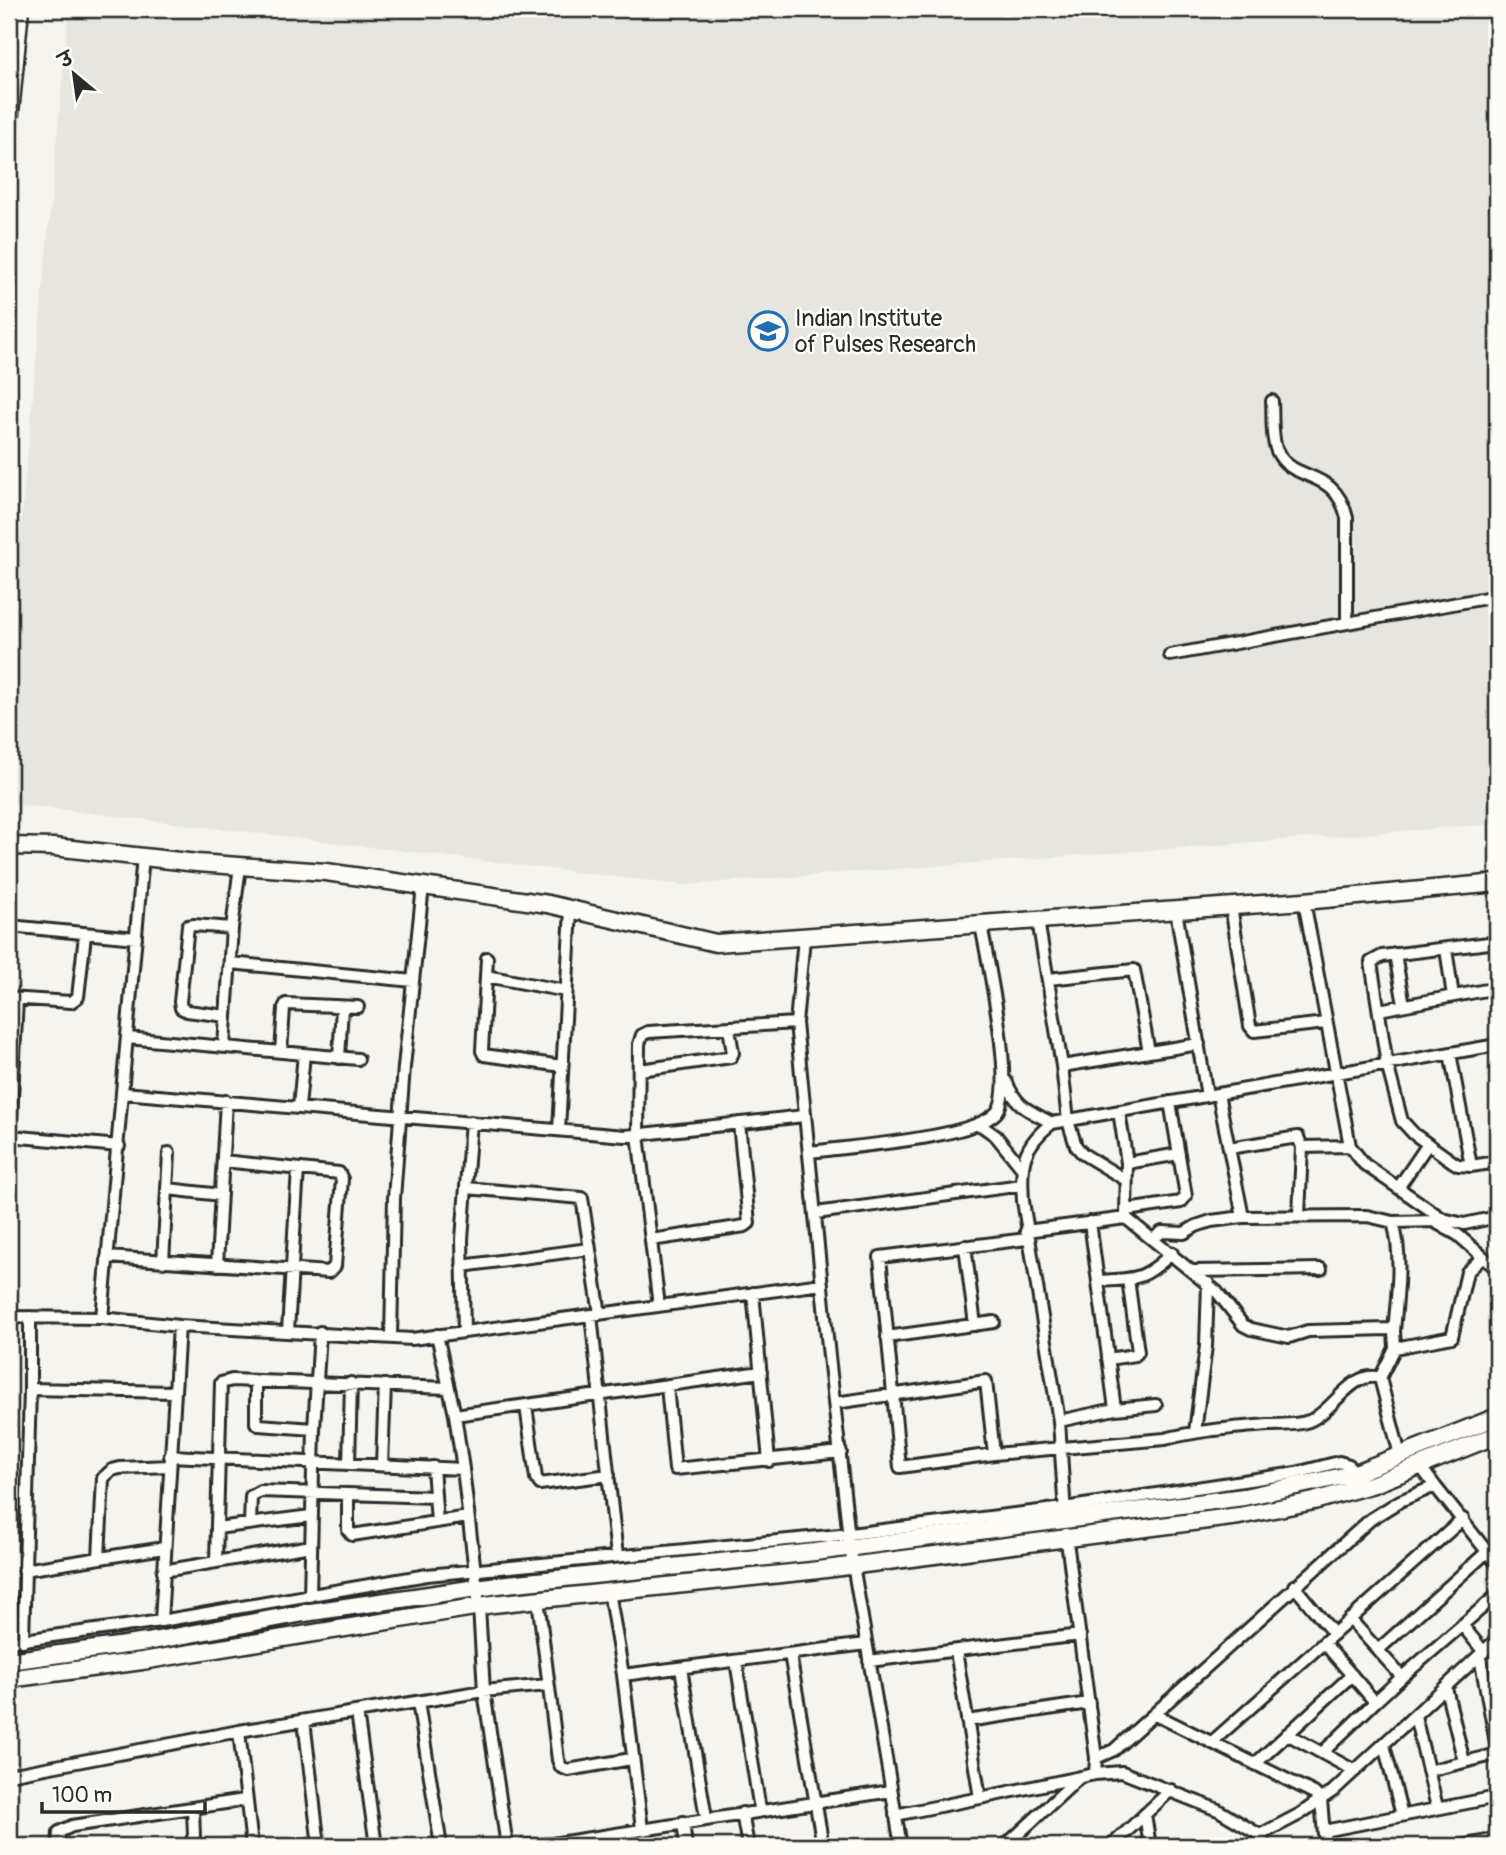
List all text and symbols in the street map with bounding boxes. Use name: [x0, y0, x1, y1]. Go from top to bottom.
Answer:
north arrow: [38, 38, 108, 108]
text: उ: [53, 45, 80, 75]
place label: Indian Institute of Pulses Research: [795, 304, 976, 359]
school or university icon: Indian Institute of Pulses Research: [747, 310, 789, 352]
scale bar: [42, 1771, 205, 1815]
text: 100 m: [52, 1782, 112, 1809]

